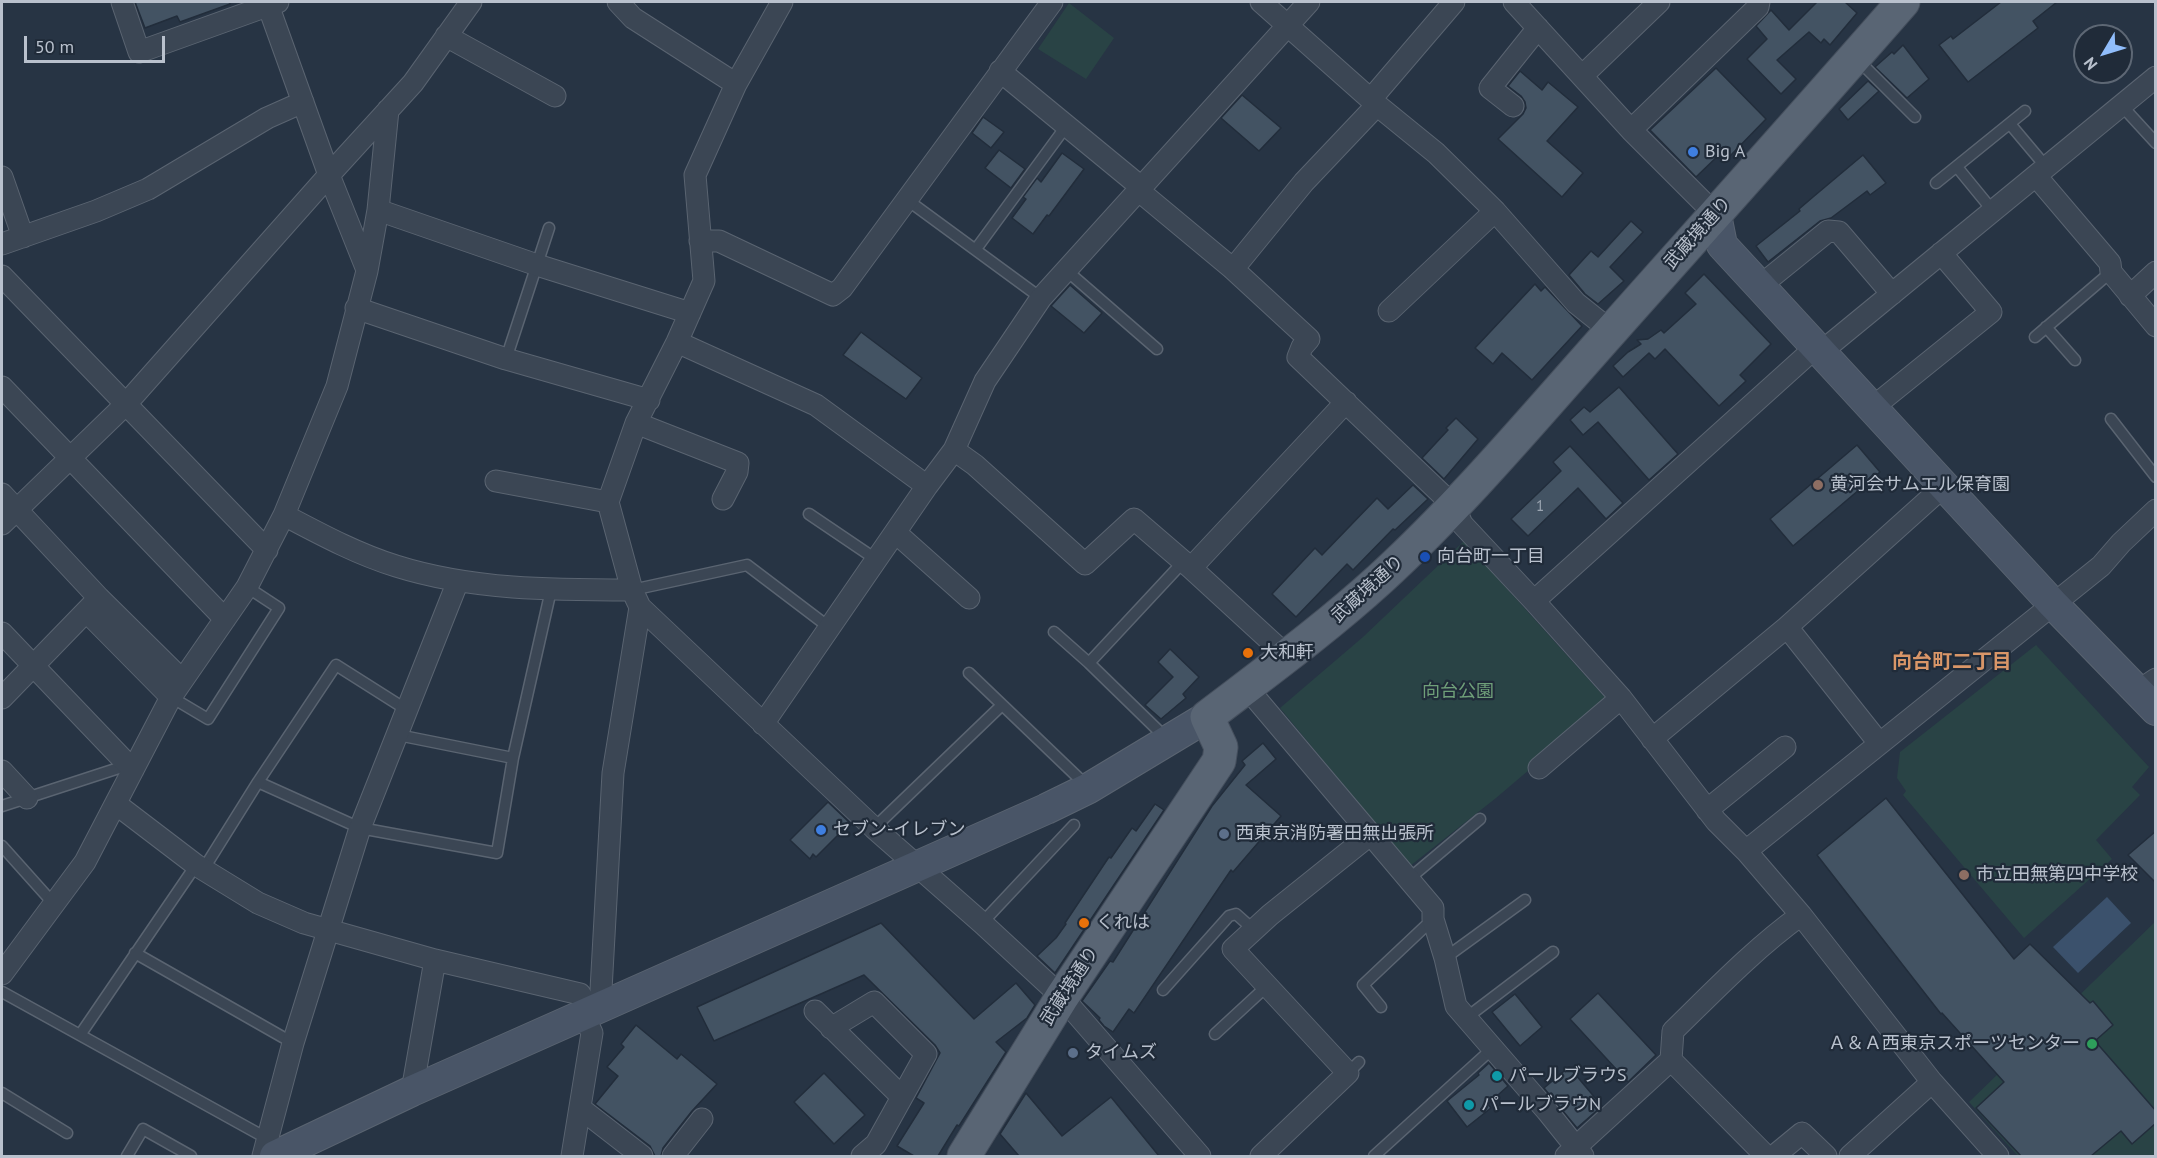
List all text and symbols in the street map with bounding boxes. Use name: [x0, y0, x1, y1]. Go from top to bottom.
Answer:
scale bar: [27, 24, 168, 62]
north arrow: [2073, 24, 2133, 84]
text: 50 m: [35, 35, 74, 58]
text: N: [2079, 54, 2102, 74]
place label: Big A: [1705, 141, 1745, 163]
marker: Big A: [1686, 145, 1700, 159]
street label: 武蔵境通り: [1660, 192, 1736, 274]
place label: 黄河会サムエル保育園: [1830, 474, 2010, 496]
marker: 黄河会サムエル保育園: [1811, 478, 1825, 492]
house number: 1: [1536, 498, 1544, 516]
place label: 向台町一丁目: [1437, 546, 1545, 568]
marker: 向台町一丁目: [1418, 550, 1432, 564]
street label: 武蔵境通り: [1327, 551, 1409, 627]
place label: 大和軒: [1260, 642, 1314, 664]
marker: 大和軒: [1241, 646, 1255, 660]
district label: 向台町二丁目: [1892, 650, 2012, 674]
park label: 向台公園: [1422, 681, 1494, 703]
place label: セブン-イレブン: [833, 819, 965, 841]
marker: セブン-イレブン: [814, 823, 828, 837]
place label: 西東京消防署田無出張所: [1236, 823, 1434, 845]
marker: 西東京消防署田無出張所: [1217, 827, 1231, 841]
place label: 市立田無第四中学校: [1976, 864, 2138, 886]
marker: 市立田無第四中学校: [1957, 868, 1971, 882]
place label: くれは: [1096, 912, 1150, 934]
marker: くれは: [1077, 916, 1091, 930]
street label: 武蔵境通り: [1036, 942, 1104, 1030]
place label: Ａ＆Ａ西東京スポーツセンター: [1828, 1033, 2080, 1055]
marker: Ａ＆Ａ西東京スポーツセンター: [2085, 1037, 2099, 1051]
place label: タイムズ: [1085, 1042, 1157, 1064]
marker: タイムズ: [1066, 1046, 1080, 1060]
place label: パールブラウS: [1509, 1065, 1627, 1087]
marker: パールブラウS: [1490, 1069, 1504, 1083]
place label: パールブラウN: [1481, 1094, 1601, 1116]
marker: パールブラウN: [1462, 1098, 1476, 1112]

